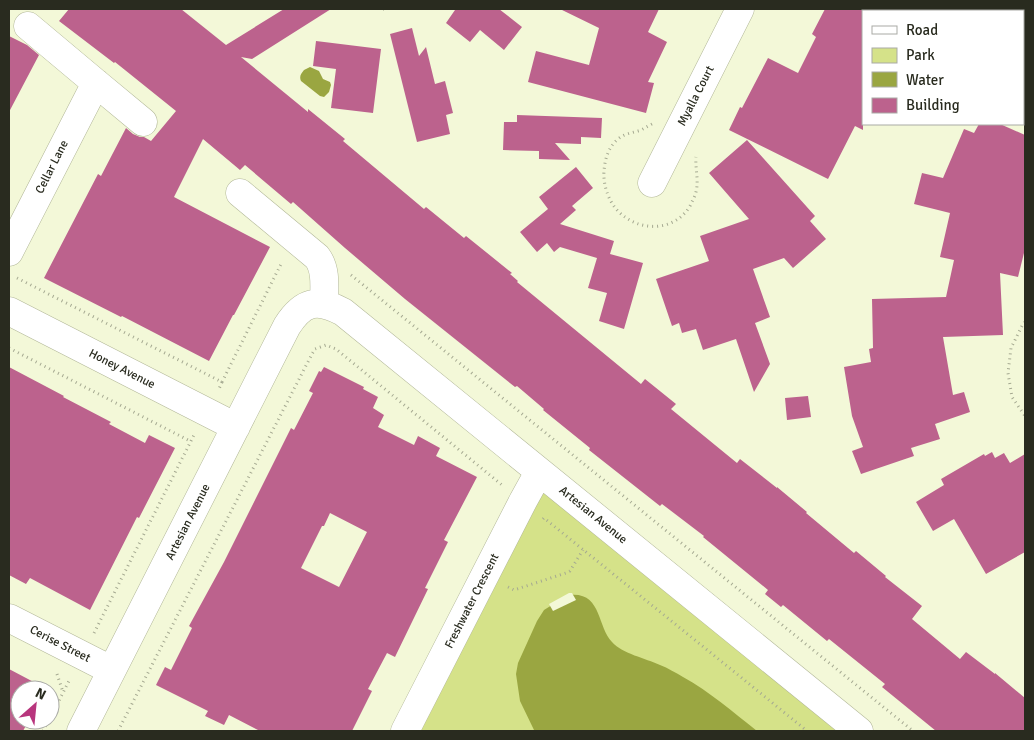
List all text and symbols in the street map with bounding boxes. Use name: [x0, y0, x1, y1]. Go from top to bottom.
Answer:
legend: [862, 10, 1024, 125]
text: Road: [906, 21, 938, 39]
text: Park: [906, 46, 935, 64]
street label: Myalla Court: [674, 63, 718, 129]
text: Water: [906, 71, 944, 89]
text: Building: [906, 96, 960, 114]
street label: Cellar Lane: [32, 138, 72, 196]
street label: Honey Avenue: [86, 346, 158, 392]
street label: Artesian Avenue: [162, 481, 214, 563]
street label: Artesian Avenue: [556, 483, 630, 547]
street label: Freshwater Crescent: [442, 551, 502, 651]
street label: Cerise Street: [27, 622, 93, 666]
north arrow: [10, 680, 60, 730]
text: N: [32, 684, 49, 704]

